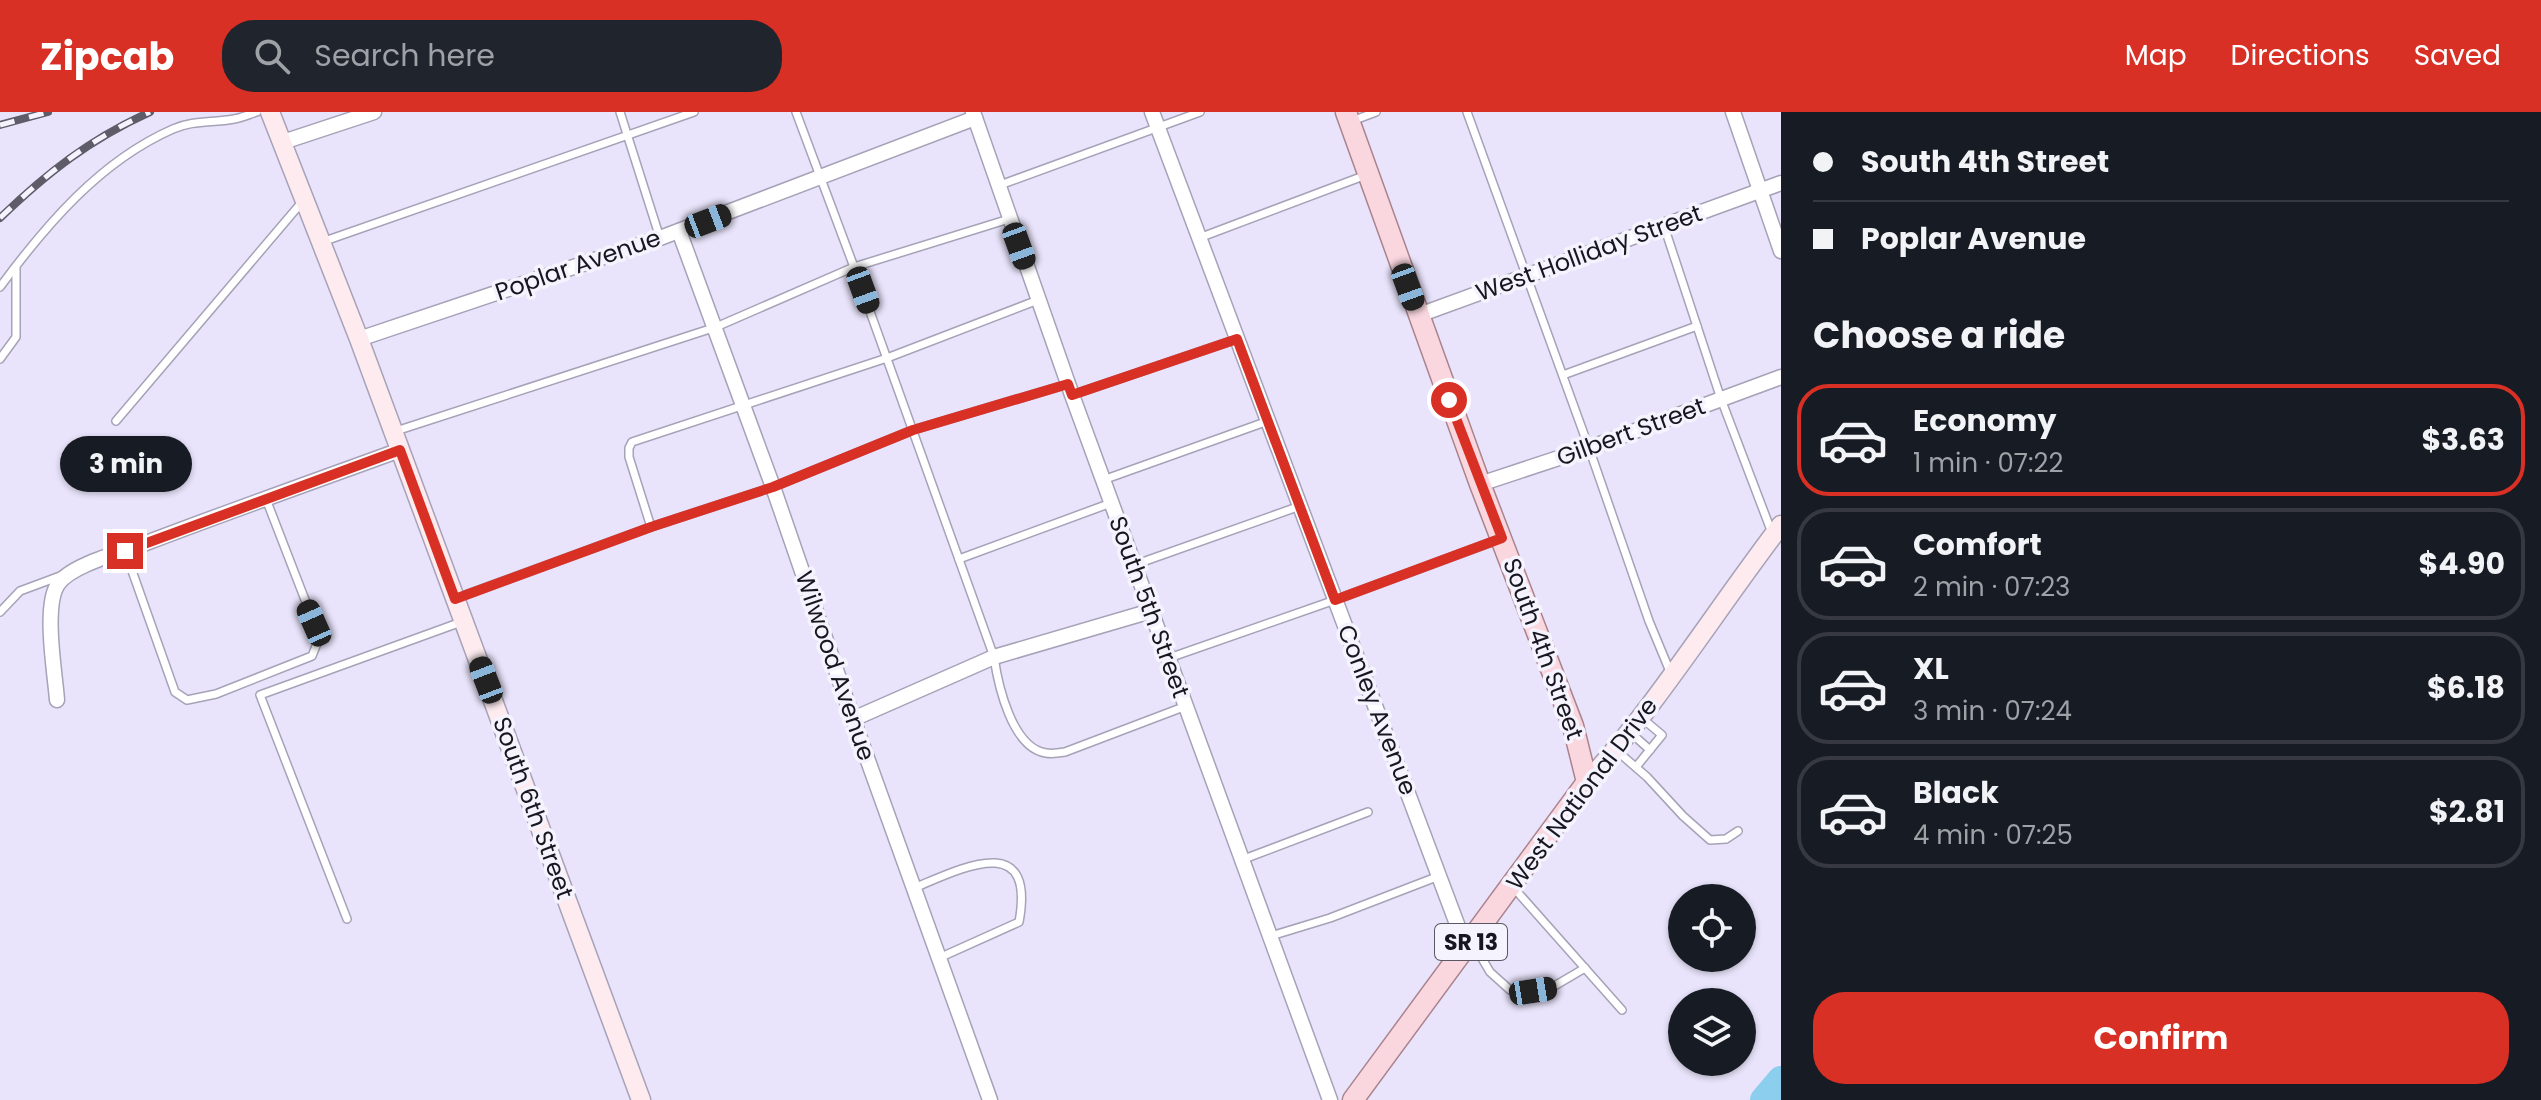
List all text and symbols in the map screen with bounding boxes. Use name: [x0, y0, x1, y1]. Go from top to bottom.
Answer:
search box: [222, 20, 782, 92]
text: Zipcab: [40, 30, 174, 83]
icon: search: [250, 34, 294, 78]
text: Search here: [314, 34, 495, 77]
text: Map: [2125, 36, 2187, 75]
text: Directions: [2231, 36, 2370, 75]
text: Saved: [2414, 36, 2501, 75]
text: South 4th Street: [1861, 140, 2109, 183]
street label: West Holliday Street: [1471, 196, 1706, 309]
car: [681, 201, 735, 241]
text: Poplar Avenue: [1861, 217, 2086, 260]
car: [1000, 219, 1038, 273]
street label: Poplar Avenue: [491, 221, 665, 308]
car: [1389, 260, 1427, 314]
car: [844, 263, 882, 317]
text: Choose a ride: [1813, 310, 2065, 361]
route start: [1431, 382, 1467, 418]
street label: Gilbert Street: [1552, 389, 1710, 474]
text: Economy: [1913, 399, 2057, 442]
icon: car: [1817, 404, 1889, 476]
text: $3.63: [2421, 418, 2505, 461]
callout: 3 min: [59, 435, 191, 491]
text: 1 min · 07:22: [1913, 445, 2063, 481]
text: 3 min: [89, 446, 163, 482]
street label: South 5th Street: [1101, 511, 1198, 702]
text: Comfort: [1913, 523, 2042, 566]
icon: car: [1817, 528, 1889, 600]
route end: [107, 533, 143, 569]
text: $4.90: [2418, 542, 2505, 585]
street label: South 4th Street: [1495, 553, 1592, 744]
street label: Wilwood Avenue: [788, 567, 883, 765]
text: 2 min · 07:23: [1913, 569, 2070, 605]
car: [293, 596, 335, 650]
street label: Conley Avenue: [1330, 620, 1425, 800]
text: XL: [1913, 647, 1949, 690]
icon: car: [1817, 652, 1889, 724]
car: [466, 653, 506, 707]
text: $6.18: [2427, 666, 2505, 709]
street label: West National Drive: [1498, 691, 1665, 897]
text: 3 min · 07:24: [1913, 693, 2072, 729]
street label: South 6th Street: [485, 712, 582, 903]
text: Black: [1913, 771, 1999, 814]
icon: car: [1817, 776, 1889, 848]
text: $2.81: [2429, 790, 2505, 833]
text: 4 min · 07:25: [1913, 817, 2073, 853]
map controls: [1668, 884, 1756, 1076]
button: locate: [1668, 884, 1756, 972]
road number: SR 13: [1435, 924, 1507, 960]
car: [1507, 975, 1559, 1007]
button: layers: [1668, 988, 1756, 1076]
button: Confirm: [1813, 992, 2509, 1084]

